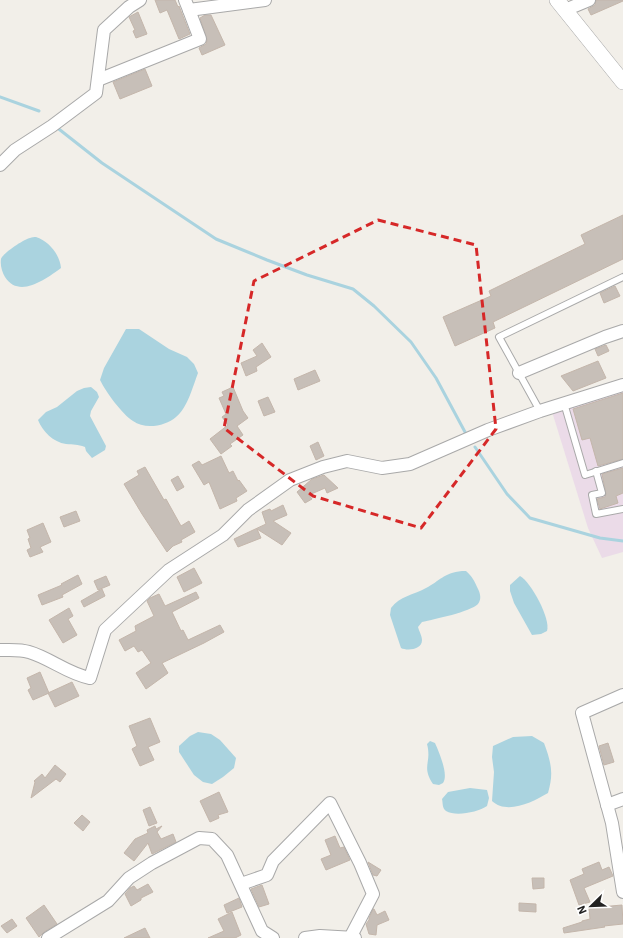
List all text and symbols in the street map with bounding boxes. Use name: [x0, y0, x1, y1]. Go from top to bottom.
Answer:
north arrow: [571, 886, 611, 926]
text: N: [574, 903, 590, 916]

